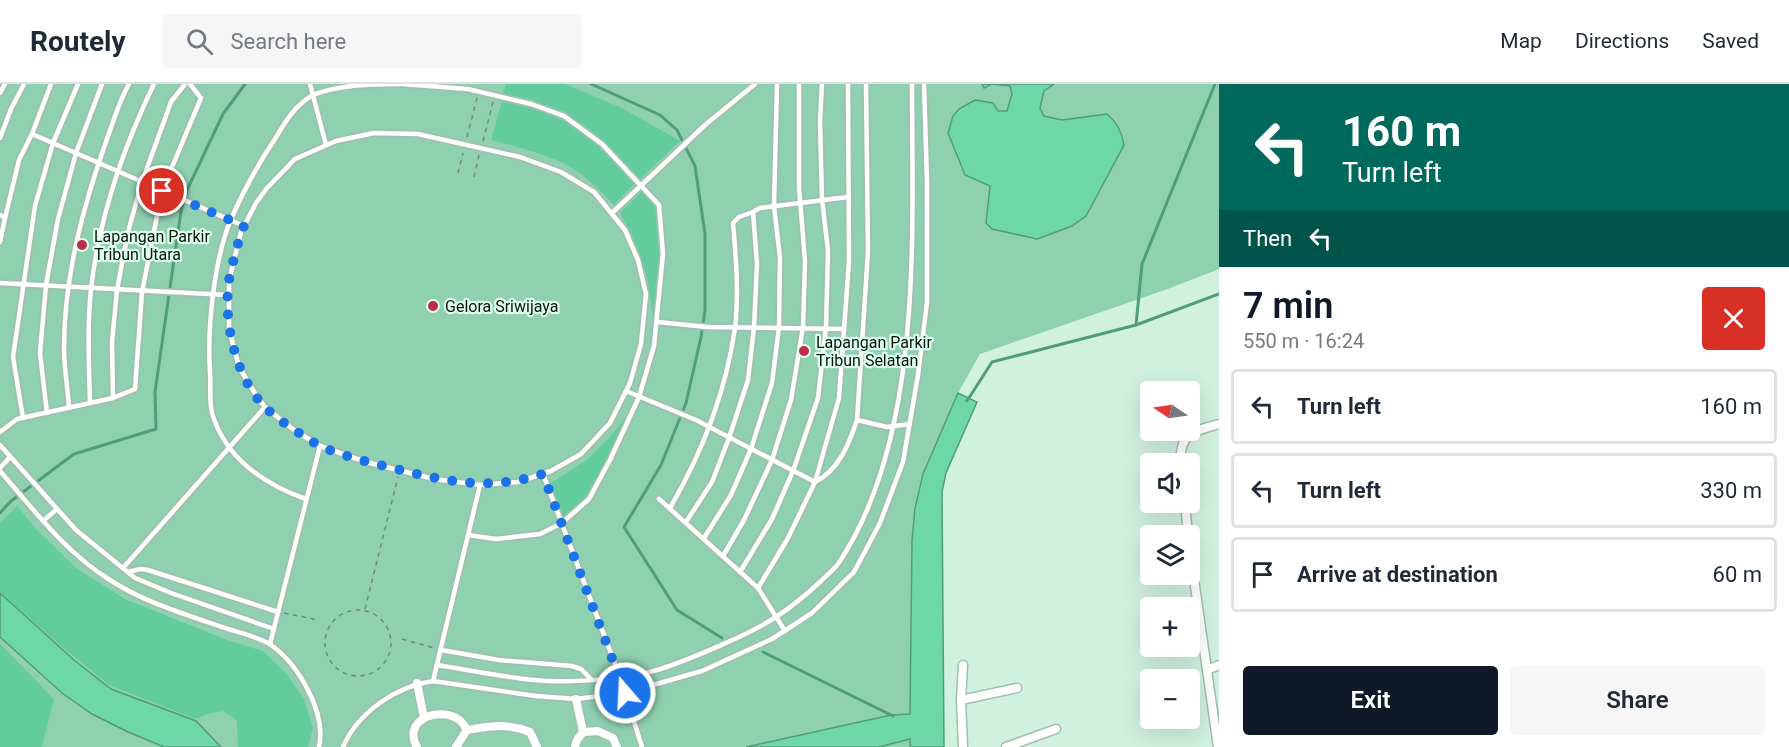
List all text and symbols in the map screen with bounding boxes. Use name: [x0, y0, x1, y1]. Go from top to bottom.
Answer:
search box: [162, 14, 582, 68]
text: Routely: [30, 25, 126, 58]
icon: search: [183, 25, 216, 58]
text: Search here: [231, 29, 346, 54]
text: Map: [1500, 29, 1542, 53]
text: Directions: [1575, 29, 1669, 53]
text: Saved: [1702, 29, 1759, 53]
text: 160 m: [1342, 107, 1461, 156]
icon: left: [1243, 108, 1321, 186]
text: Turn left: [1342, 157, 1442, 189]
pin: [136, 165, 187, 216]
icon: arrive: [145, 174, 178, 207]
icon: left: [1304, 222, 1337, 255]
text: Then: [1243, 226, 1292, 251]
place label: Lapangan Parkir Tribun Utara: [94, 227, 210, 264]
marker: Lapangan Parkir Tribun Utara: [75, 238, 89, 252]
text: 7 min: [1243, 285, 1333, 327]
button: close: [1702, 287, 1765, 350]
place label: Gelora Sriwijaya: [445, 297, 558, 316]
marker: Gelora Sriwijaya: [426, 299, 440, 313]
text: 550 m · 16:24: [1243, 329, 1364, 353]
place label: Lapangan Parkir Tribun Selatan: [816, 333, 932, 370]
marker: Lapangan Parkir Tribun Selatan: [797, 344, 811, 358]
north arrow: [1140, 381, 1200, 441]
map controls: [1140, 381, 1200, 729]
icon: left: [1246, 390, 1279, 423]
text: Turn left: [1297, 394, 1381, 419]
text: 160 m: [1700, 394, 1762, 419]
button: sound: [1140, 453, 1200, 513]
icon: left: [1246, 474, 1279, 507]
text: Turn left: [1297, 478, 1381, 503]
text: 330 m: [1700, 478, 1762, 503]
button: layers: [1140, 525, 1200, 585]
icon: arrive: [1246, 558, 1279, 591]
text: Arrive at destination: [1297, 562, 1498, 587]
text: 60 m: [1713, 562, 1762, 587]
button: +: [1140, 597, 1200, 657]
position arrow: [593, 661, 657, 725]
button: Exit: [1243, 666, 1498, 735]
button: Share: [1510, 666, 1765, 735]
button: −: [1140, 669, 1200, 729]

